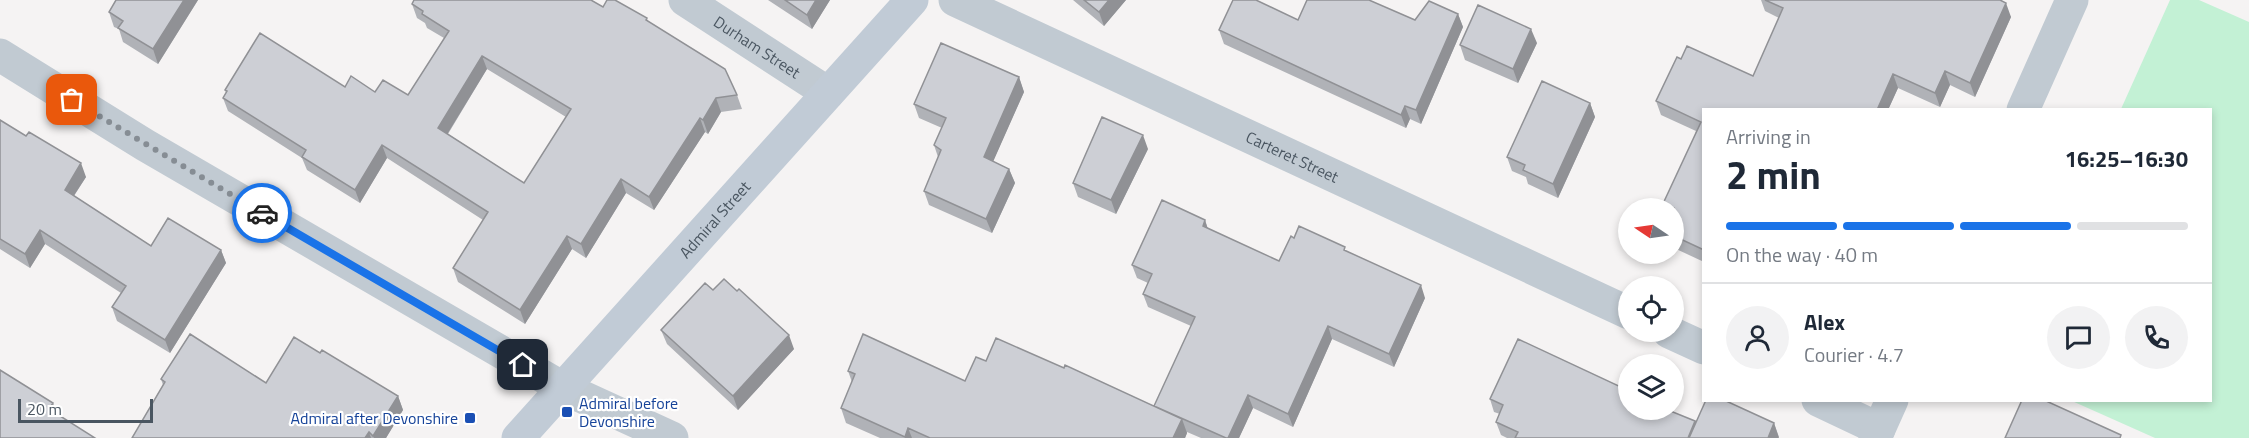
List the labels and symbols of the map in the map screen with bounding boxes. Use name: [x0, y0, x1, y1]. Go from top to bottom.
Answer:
street label: Durham Street: [709, 10, 806, 84]
pin: [46, 74, 97, 125]
street label: Carteret Street: [1242, 125, 1343, 189]
street label: Admiral Street: [673, 175, 756, 263]
courier: [232, 183, 292, 243]
north arrow: [1618, 198, 1684, 264]
pin: [497, 339, 548, 390]
place label: Admiral before Devonshire: [579, 391, 678, 433]
scale bar: [18, 396, 153, 424]
marker: Admiral before Devonshire: [560, 405, 574, 419]
place label: Admiral after Devonshire: [291, 406, 458, 430]
marker: Admiral after Devonshire: [463, 411, 477, 425]

